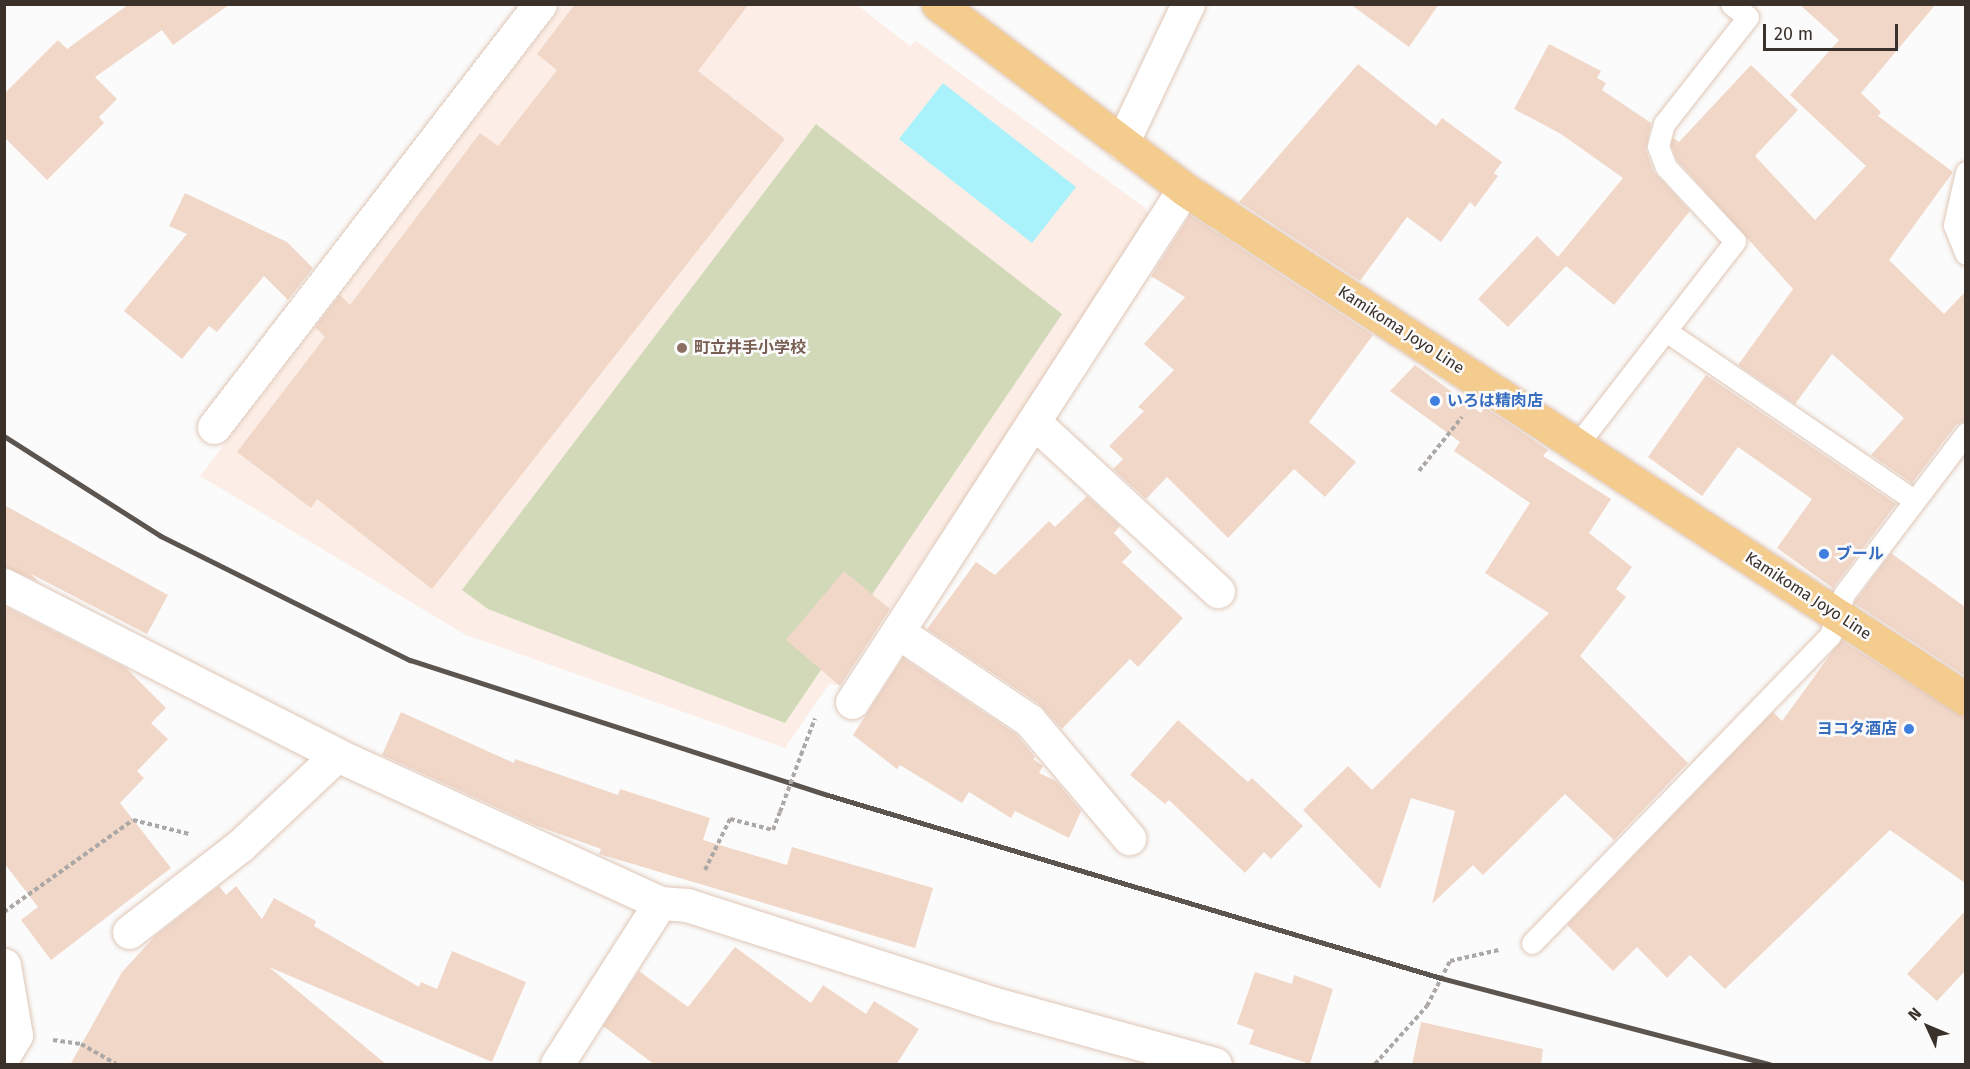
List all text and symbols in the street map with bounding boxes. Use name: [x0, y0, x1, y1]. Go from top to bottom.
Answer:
scale bar: [1766, 12, 1901, 50]
text: 20 m: [1774, 23, 1813, 45]
street label: Kamikoma Joyo Line: [1334, 282, 1468, 378]
place label: 町立井手小学校: [694, 338, 806, 358]
marker: 町立井手小学校: [675, 341, 689, 355]
place label: いろは精肉店: [1447, 391, 1543, 411]
marker: いろは精肉店: [1428, 394, 1442, 408]
place label: ブール: [1836, 544, 1884, 564]
marker: ブール: [1817, 547, 1831, 561]
street label: Kamikoma Joyo Line: [1741, 548, 1875, 644]
place label: ヨコタ酒店: [1817, 719, 1897, 739]
marker: ヨコタ酒店: [1902, 722, 1916, 736]
north arrow: [1898, 997, 1958, 1057]
text: N: [1904, 1004, 1925, 1025]

